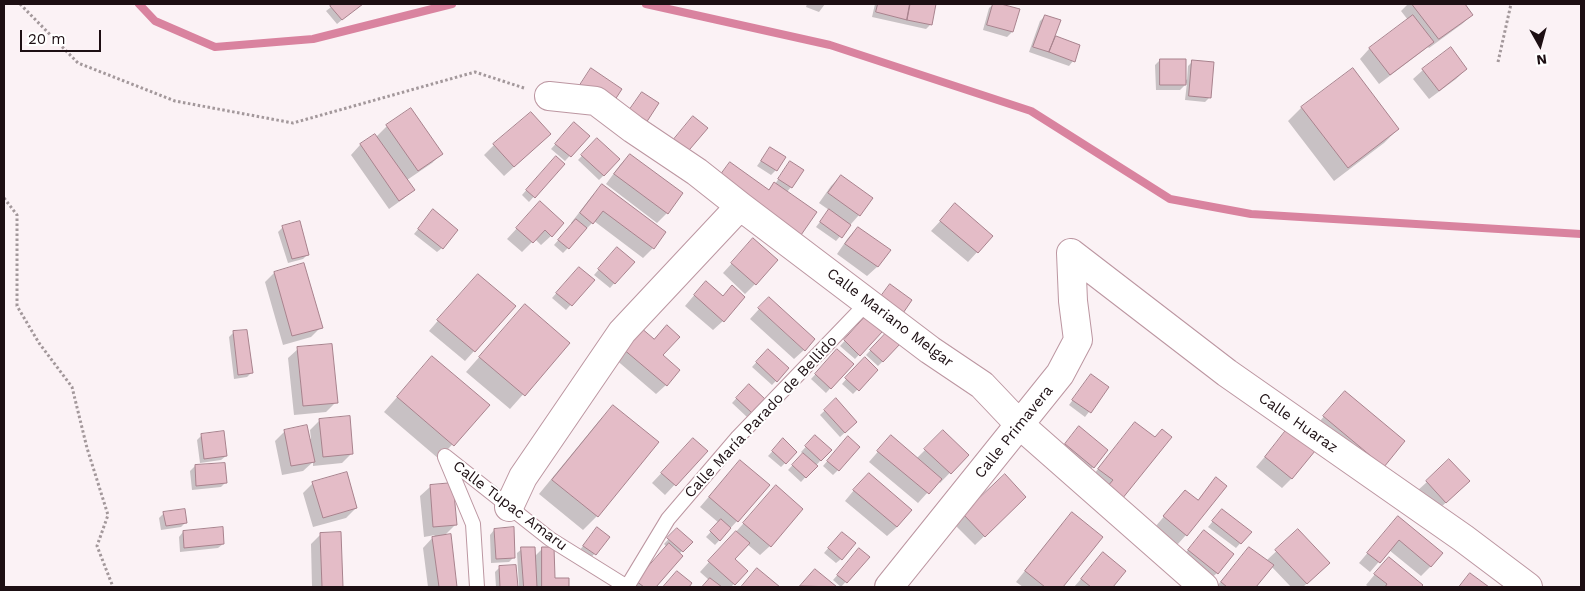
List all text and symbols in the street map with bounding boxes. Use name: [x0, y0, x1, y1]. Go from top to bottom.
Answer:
scale bar: [22, 20, 104, 52]
north arrow: [1515, 20, 1565, 70]
text: 20 m: [28, 30, 66, 48]
text: N: [1536, 51, 1548, 68]
street label: Calle Mariano Melgar: [823, 265, 957, 371]
street label: Calle María Parado de Bellido: [681, 332, 841, 502]
street label: Calle Primavera: [971, 382, 1057, 482]
street label: Calle Huaraz: [1255, 389, 1341, 457]
street label: Calle Tupac Amaru: [449, 457, 571, 555]

